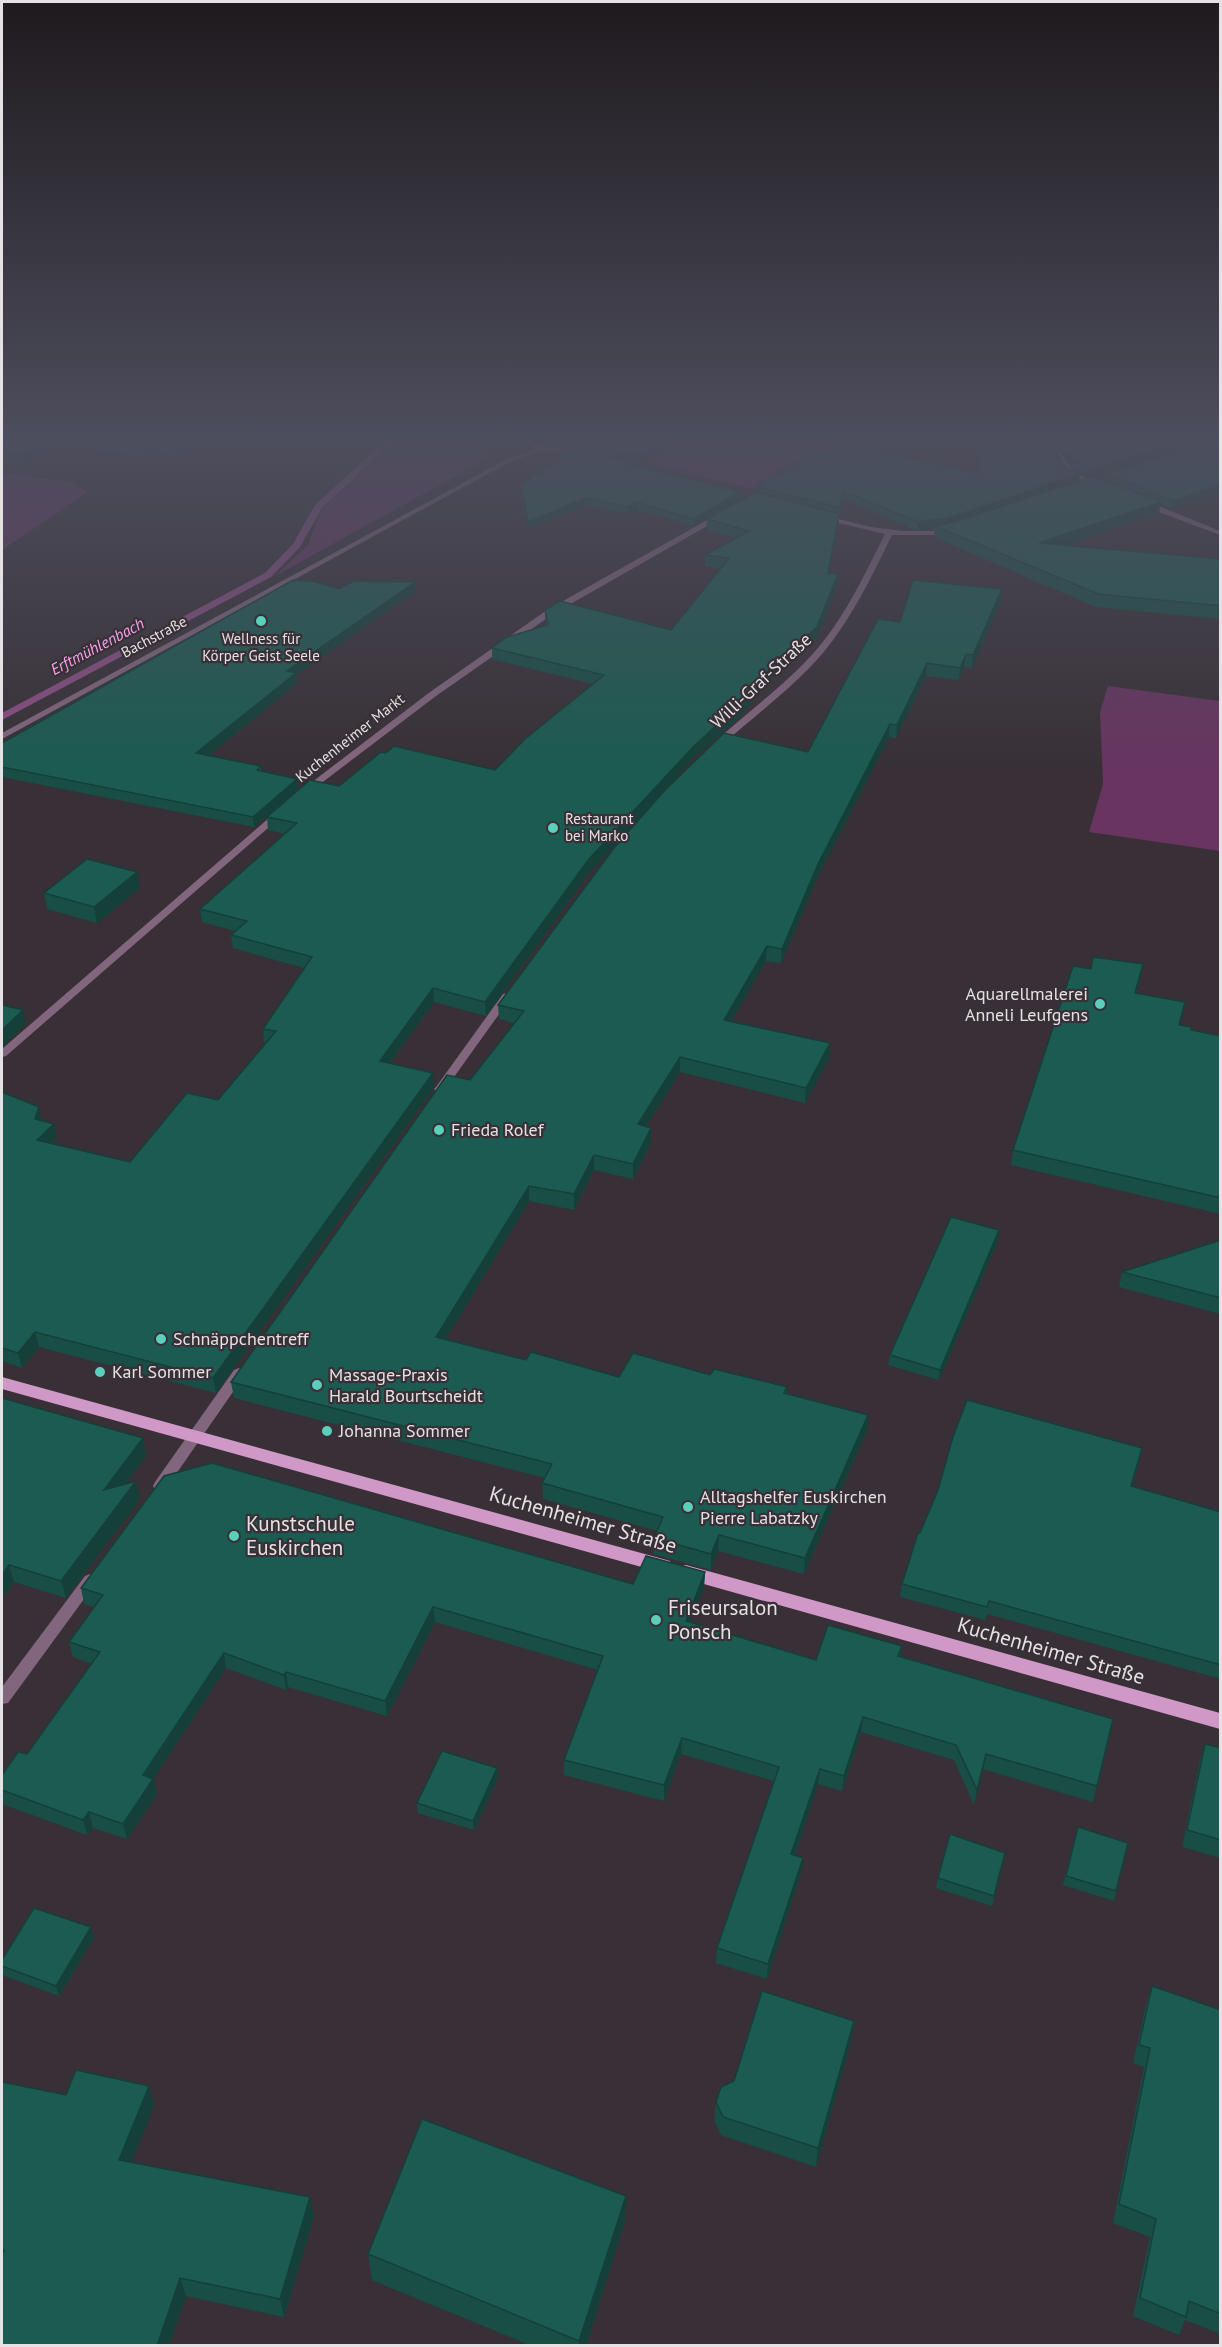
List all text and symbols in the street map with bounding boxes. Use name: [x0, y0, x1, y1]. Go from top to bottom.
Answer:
street label: Bachstraße: [118, 611, 190, 662]
water label: Erftmühlenbach: [47, 613, 147, 679]
marker: Wellness für Körper Geist Seele: [254, 614, 268, 628]
street label: Willi-Graf-Straße: [705, 628, 816, 733]
place label: Wellness für Körper Geist Seele: [202, 629, 320, 665]
street label: Kuchenheimer Markt: [291, 689, 408, 786]
place label: Restaurant bei Marko: [565, 809, 634, 845]
marker: Restaurant bei Marko: [546, 821, 560, 835]
place label: Aquarellmalerei Anneli Leufgens: [965, 982, 1088, 1026]
marker: Aquarellmalerei Anneli Leufgens: [1093, 997, 1107, 1011]
place label: Frieda Rolef: [451, 1118, 545, 1141]
marker: Frieda Rolef: [432, 1123, 446, 1137]
place label: Schnäppchentreff: [173, 1327, 310, 1350]
marker: Schnäppchentreff: [154, 1332, 168, 1346]
place label: Karl Sommer: [112, 1360, 211, 1383]
place label: Massage-Praxis Harald Bourtscheidt: [329, 1363, 483, 1407]
marker: Karl Sommer: [93, 1365, 107, 1379]
marker: Massage-Praxis Harald Bourtscheidt: [310, 1378, 324, 1392]
place label: Johanna Sommer: [338, 1419, 470, 1442]
marker: Johanna Sommer: [320, 1424, 334, 1438]
street label: Kuchenheimer Straße: [486, 1480, 680, 1559]
place label: Alltagshelfer Euskirchen Pierre Labatzky: [700, 1485, 887, 1529]
marker: Alltagshelfer Euskirchen Pierre Labatzky: [681, 1500, 695, 1514]
place label: Kunstschule Euskirchen: [246, 1510, 355, 1561]
marker: Kunstschule Euskirchen: [227, 1529, 241, 1543]
place label: Friseursalon Ponsch: [668, 1594, 778, 1645]
street label: Kuchenheimer Straße: [954, 1611, 1148, 1690]
marker: Friseursalon Ponsch: [649, 1613, 663, 1627]

